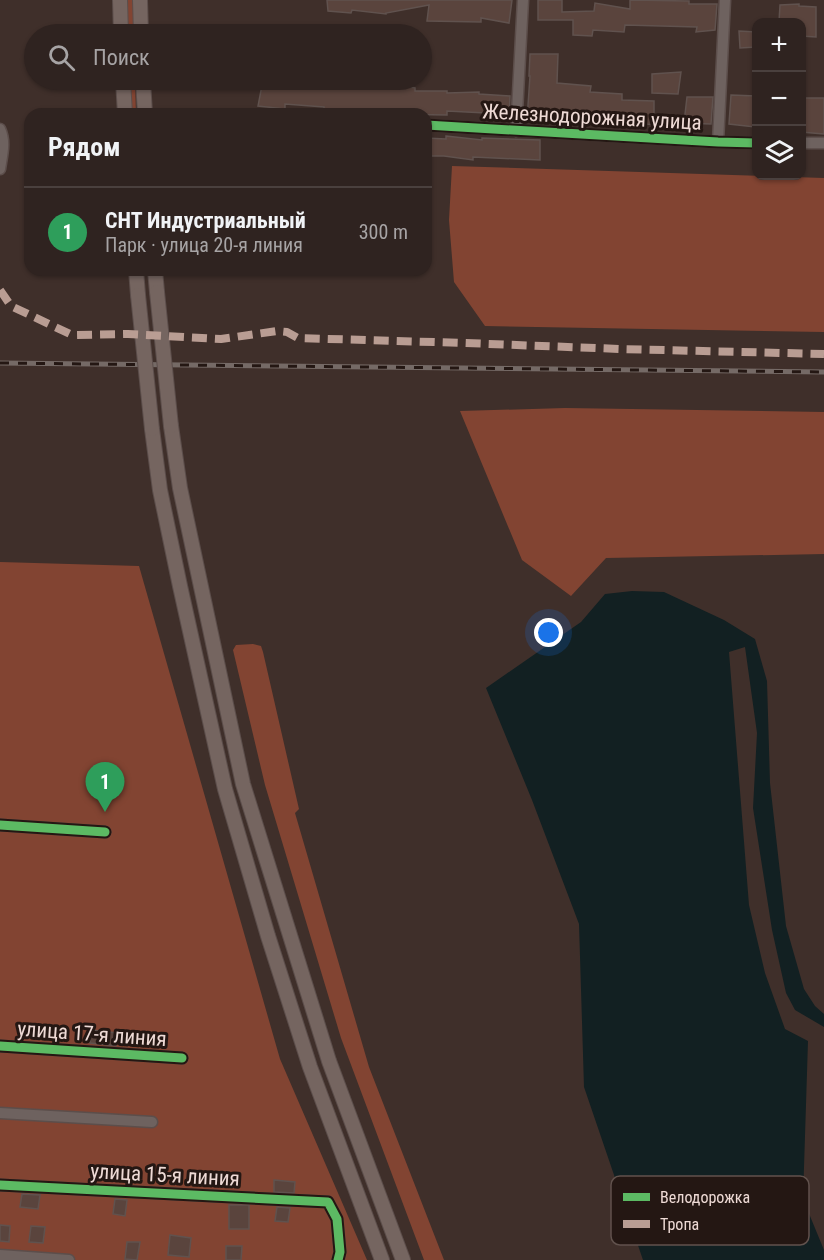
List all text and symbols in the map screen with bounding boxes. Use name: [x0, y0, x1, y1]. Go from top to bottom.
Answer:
map controls: [752, 18, 806, 180]
button: +: [752, 18, 806, 72]
search box: [24, 24, 432, 90]
icon: search: [45, 41, 78, 74]
text: Поиск: [93, 45, 150, 70]
button: −: [752, 72, 806, 126]
street label: Железнодорожная улица: [482, 99, 702, 135]
button: layers: [752, 126, 806, 180]
text: Рядом: [48, 132, 120, 162]
text: СНТ Индустриальный: [105, 208, 306, 233]
text: 1: [62, 220, 73, 244]
text: 300 m: [359, 220, 408, 244]
text: Парк · улица 20-я линия: [105, 233, 303, 257]
your location: [534, 618, 563, 647]
pin: 1: [86, 762, 124, 812]
street label: улица 17-я линия: [17, 1017, 167, 1051]
street label: улица 15-я линия: [90, 1159, 240, 1191]
legend: [611, 1176, 809, 1245]
text: Велодорожка: [660, 1188, 750, 1207]
text: Тропа: [660, 1215, 699, 1234]

